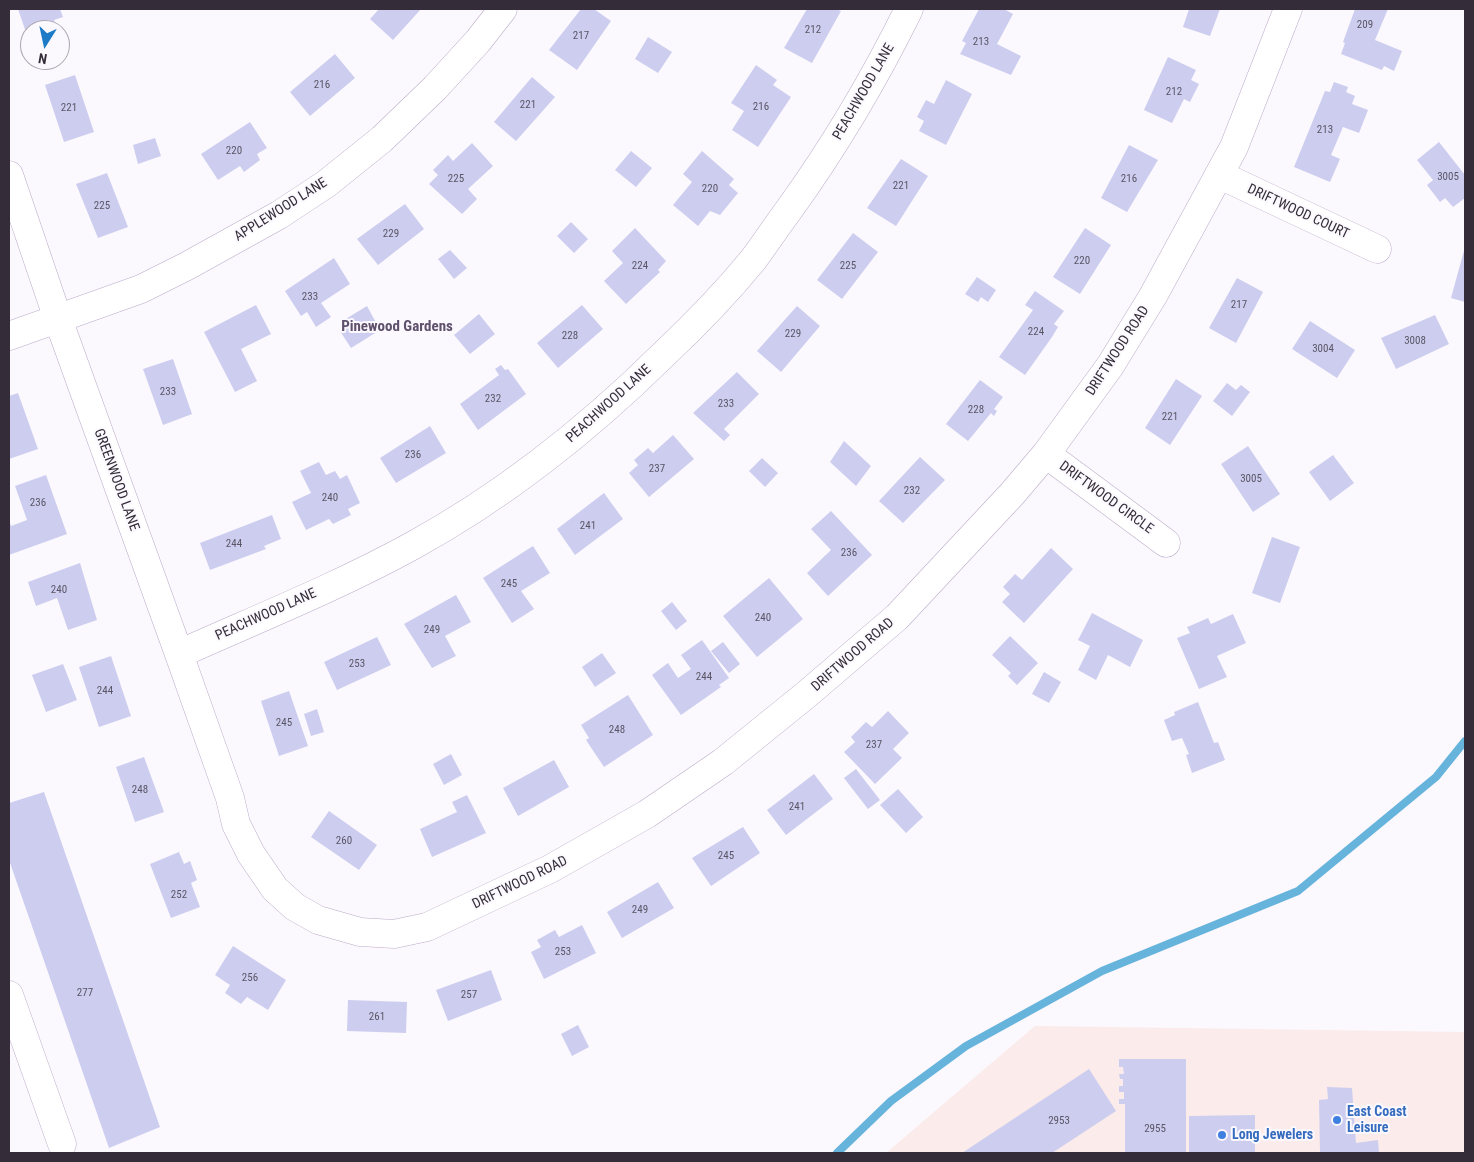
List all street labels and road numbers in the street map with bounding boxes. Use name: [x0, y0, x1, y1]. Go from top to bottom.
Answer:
street label: PEACHWOOD LANE: [830, 41, 898, 143]
street label: APPLEWOOD LANE: [231, 175, 331, 245]
street label: DRIFTWOOD COURT: [1244, 181, 1352, 243]
street label: DRIFTWOOD ROAD: [1083, 303, 1153, 399]
street label: PEACHWOOD LANE: [563, 361, 655, 447]
street label: GREENWOOD LANE: [90, 427, 142, 533]
street label: DRIFTWOOD CIRCLE: [1056, 458, 1156, 538]
street label: PEACHWOOD LANE: [213, 585, 319, 645]
street label: DRIFTWOOD ROAD: [808, 615, 898, 695]
street label: DRIFTWOOD ROAD: [470, 853, 570, 913]

